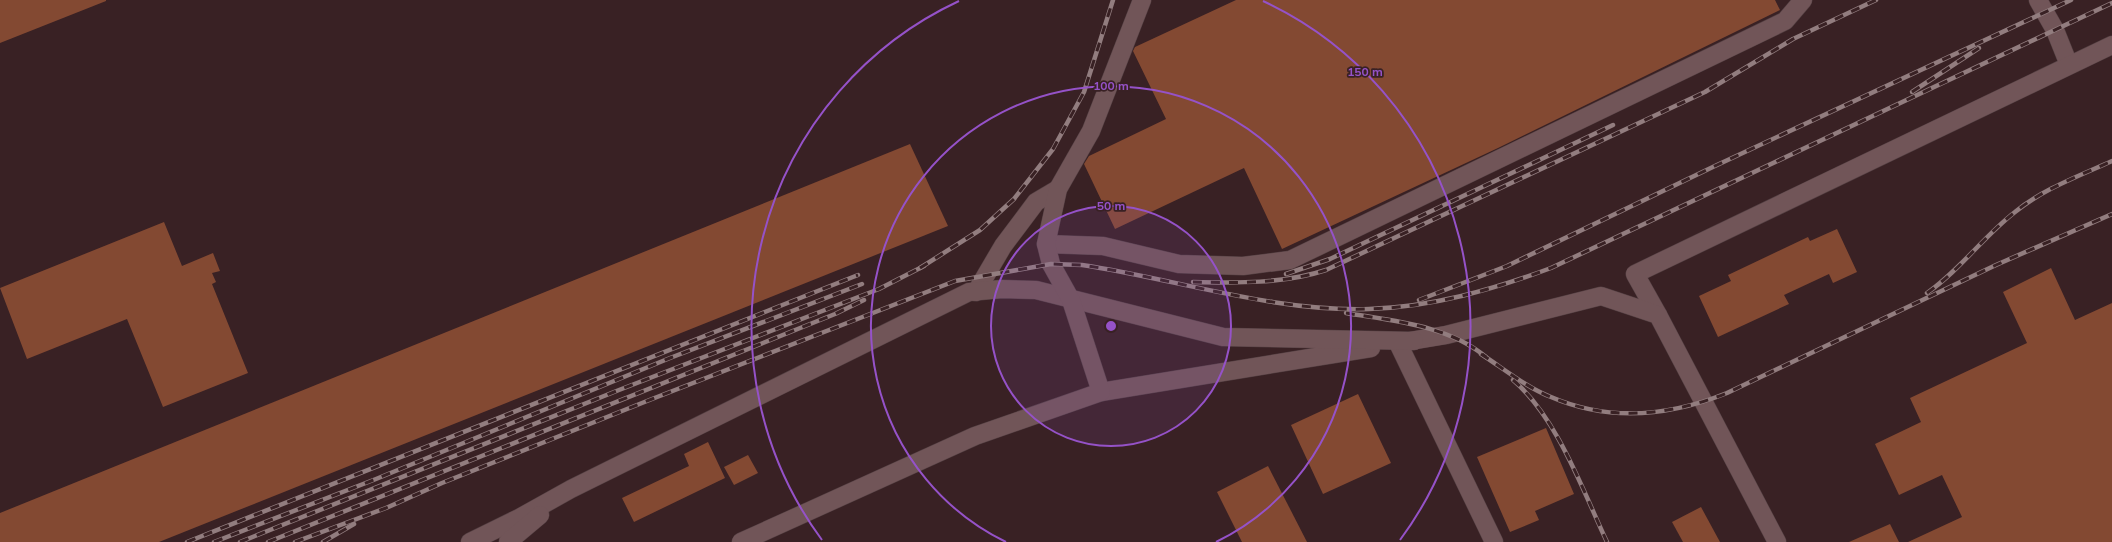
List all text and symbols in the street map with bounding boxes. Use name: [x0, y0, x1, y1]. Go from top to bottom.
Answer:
text: 150 m: [1347, 64, 1383, 79]
text: 100 m: [1093, 78, 1129, 93]
text: 50 m: [1097, 198, 1125, 213]
centre of rings: [1104, 319, 1118, 333]

